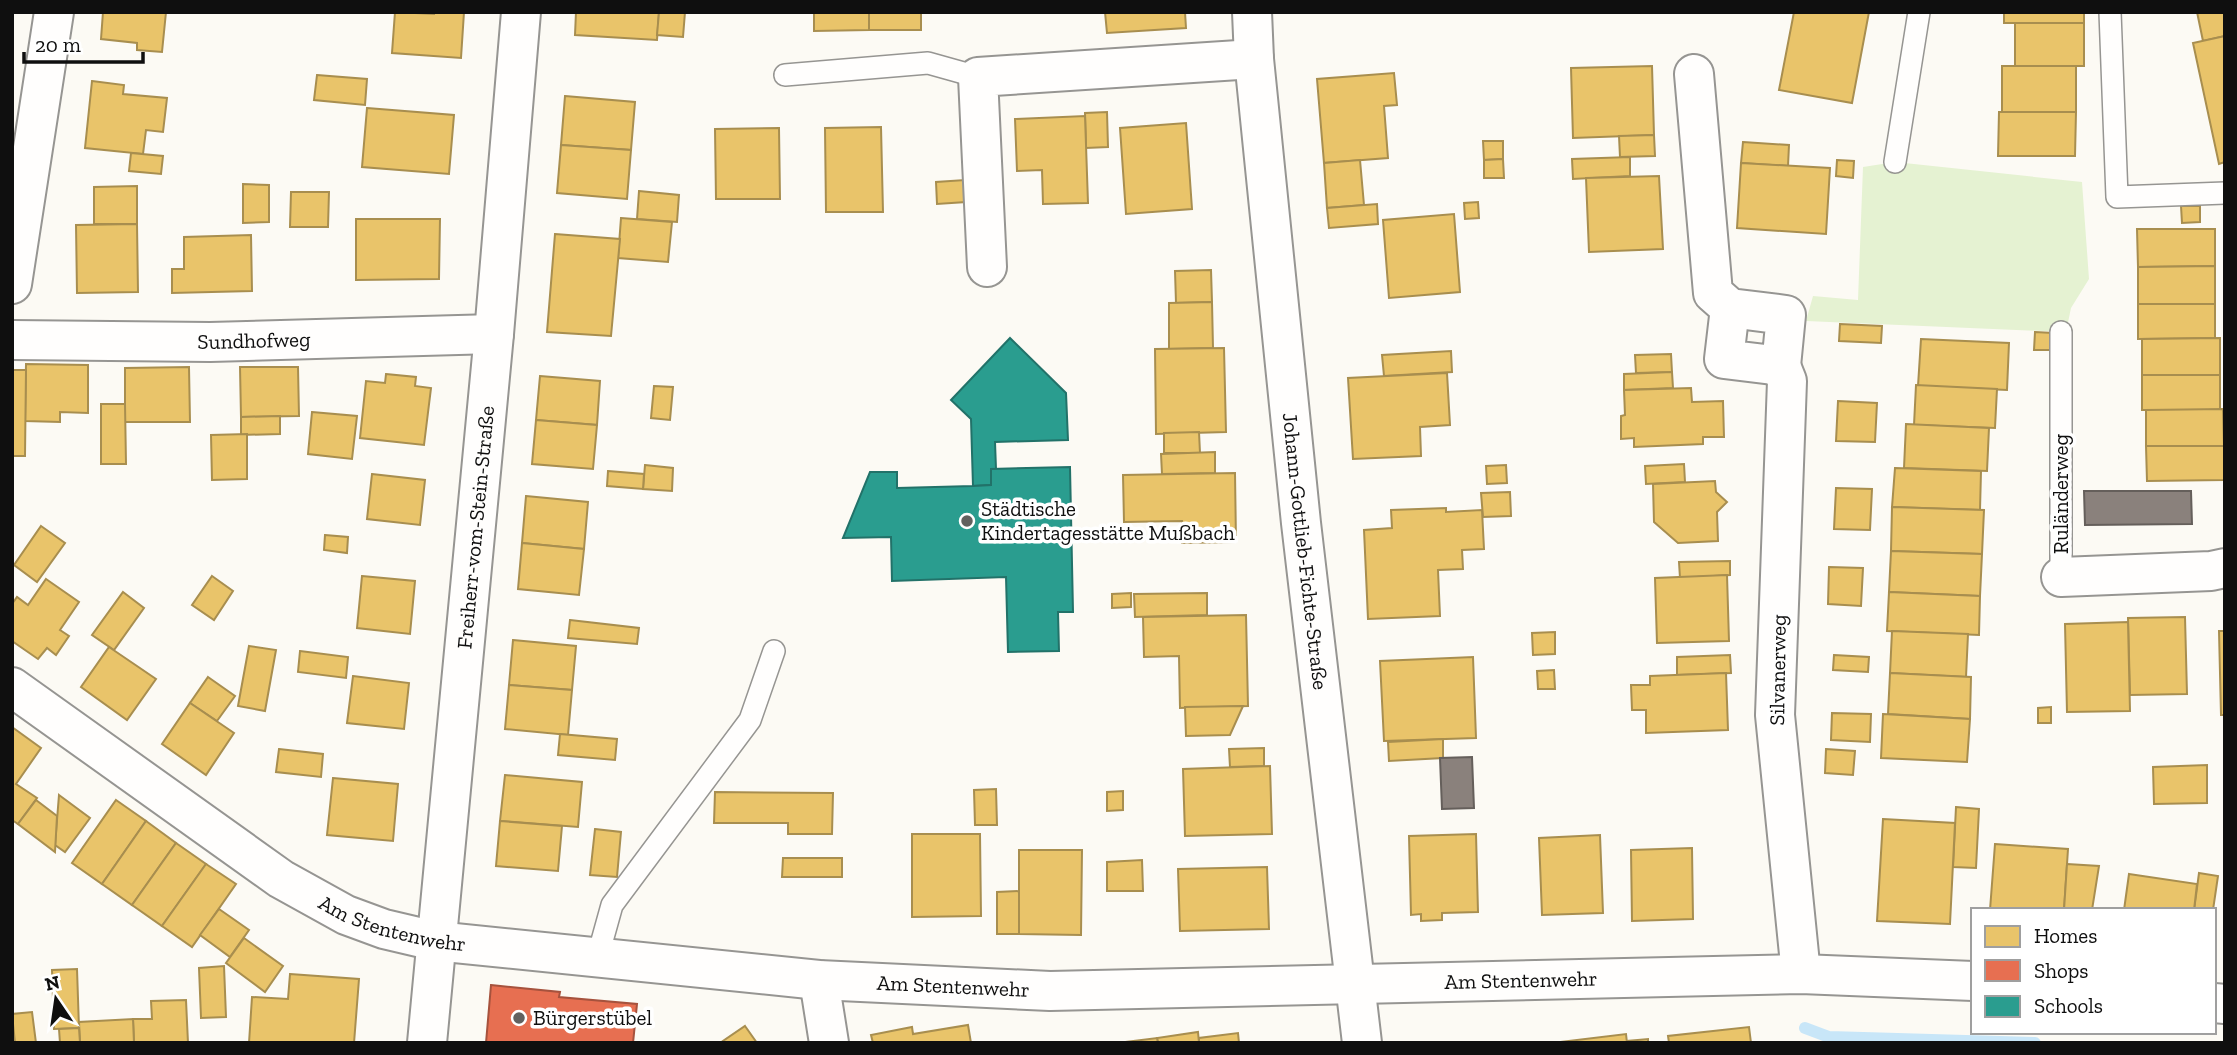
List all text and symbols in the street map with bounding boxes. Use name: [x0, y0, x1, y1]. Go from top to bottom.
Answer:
scale bar: [24, 21, 144, 65]
text: 20 m: [35, 32, 81, 57]
street label: Sundhofweg: [197, 326, 311, 354]
street label: Freiherr-vom-Stein-Straße: [451, 404, 499, 650]
street label: Johann-Gottlieb-Fichte-Straße: [1278, 411, 1333, 691]
street label: Ruländerweg: [2048, 434, 2073, 554]
place label: Städtische Kindertagesstätte Mußbach: [981, 496, 1235, 545]
marker: Städtische Kindertagesstätte Mußbach: [959, 513, 975, 529]
street label: Silvanerweg: [1764, 614, 1791, 726]
street label: Am Stentenwehr: [315, 889, 467, 956]
legend: [1971, 908, 2216, 1034]
text: Homes: [2034, 923, 2097, 948]
text: Shops: [2034, 958, 2088, 983]
north arrow: [21, 964, 91, 1034]
street label: Am Stentenwehr: [1444, 966, 1598, 994]
text: N: [43, 970, 62, 996]
street label: Am Stentenwehr: [876, 970, 1030, 1002]
text: Schools: [2034, 993, 2103, 1018]
place label: Bürgerstübel: [533, 1005, 652, 1030]
marker: Bürgerstübel: [511, 1010, 527, 1026]

